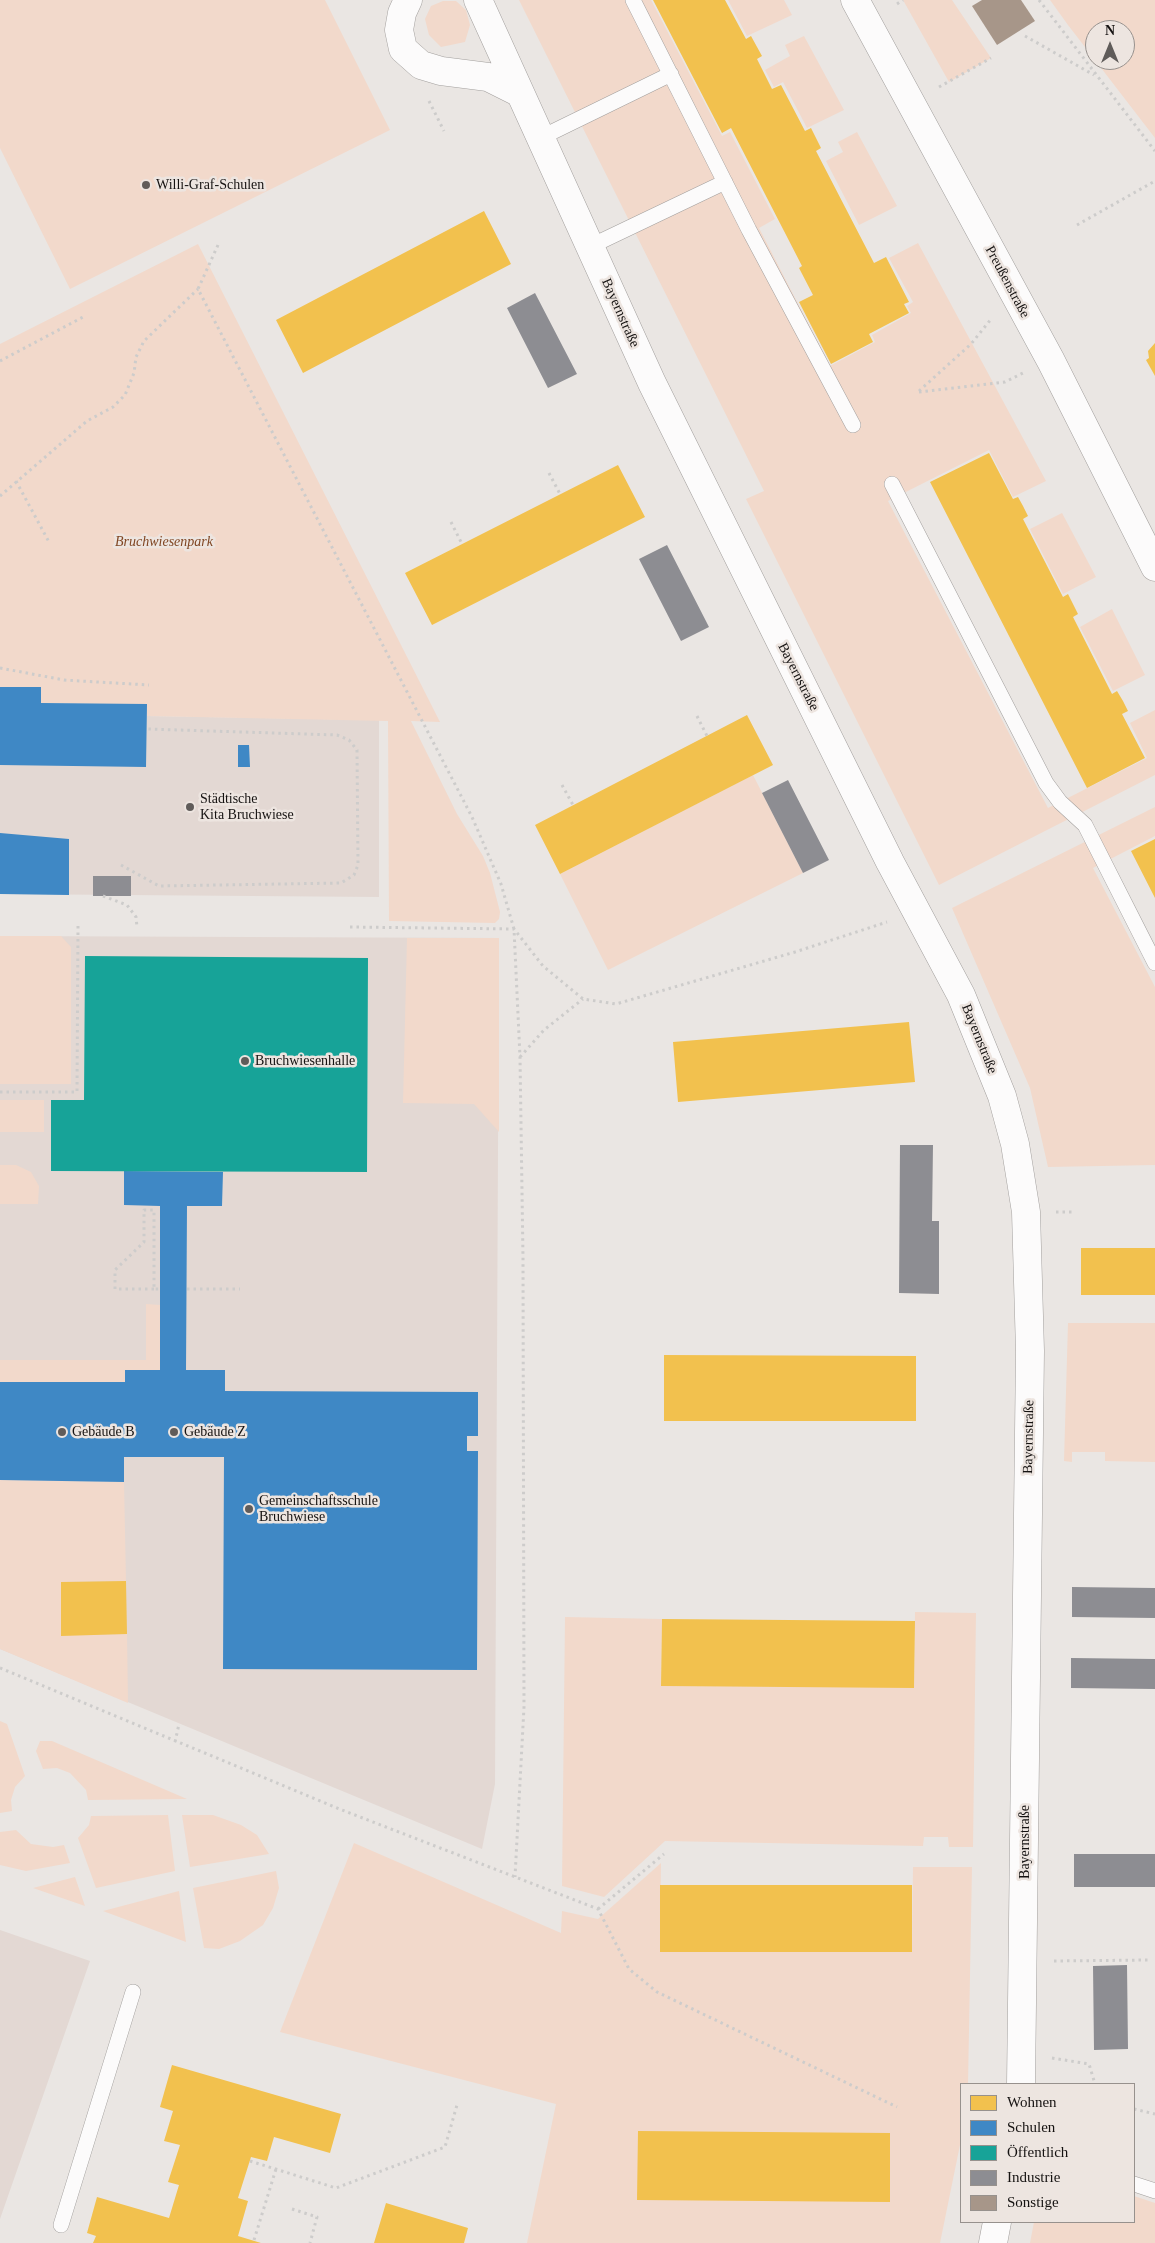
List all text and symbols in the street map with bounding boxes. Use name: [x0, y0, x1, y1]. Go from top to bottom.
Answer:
north arrow: [1085, 20, 1135, 70]
text: N: [1105, 23, 1115, 38]
place label: Willi-Graf-Schulen: [156, 177, 264, 193]
marker: Willi-Graf-Schulen: [140, 179, 152, 191]
street label: Preußenstraße: [981, 243, 1033, 321]
street label: Bayernstraße: [597, 276, 643, 350]
park label: Bruchwiesenpark: [115, 534, 213, 550]
street label: Bayernstraße: [774, 640, 822, 714]
place label: Städtische Kita Bruchwiese: [200, 791, 294, 824]
marker: Städtische Kita Bruchwiese: [184, 801, 196, 813]
street label: Bayernstraße: [957, 1002, 1001, 1076]
place label: Bruchwiesenhalle: [255, 1053, 355, 1069]
marker: Bruchwiesenhalle: [239, 1055, 251, 1067]
street label: Bayernstraße: [1020, 1400, 1038, 1474]
place label: Gebäude B: [72, 1424, 135, 1440]
place label: Gebäude Z: [184, 1424, 246, 1440]
marker: Gebäude B: [56, 1426, 68, 1438]
marker: Gebäude Z: [168, 1426, 180, 1438]
place label: Gemeinschaftsschule Bruchwiese: [259, 1493, 378, 1525]
marker: Gemeinschaftsschule Bruchwiese: [243, 1503, 255, 1515]
street label: Bayernstraße: [1017, 1805, 1033, 1879]
legend: [960, 2083, 1135, 2223]
text: Wohnen: [1007, 2094, 1057, 2110]
text: Schulen: [1007, 2119, 1055, 2135]
text: Öffentlich: [1007, 2144, 1068, 2160]
text: Industrie: [1007, 2169, 1060, 2185]
text: Sonstige: [1007, 2194, 1059, 2210]

